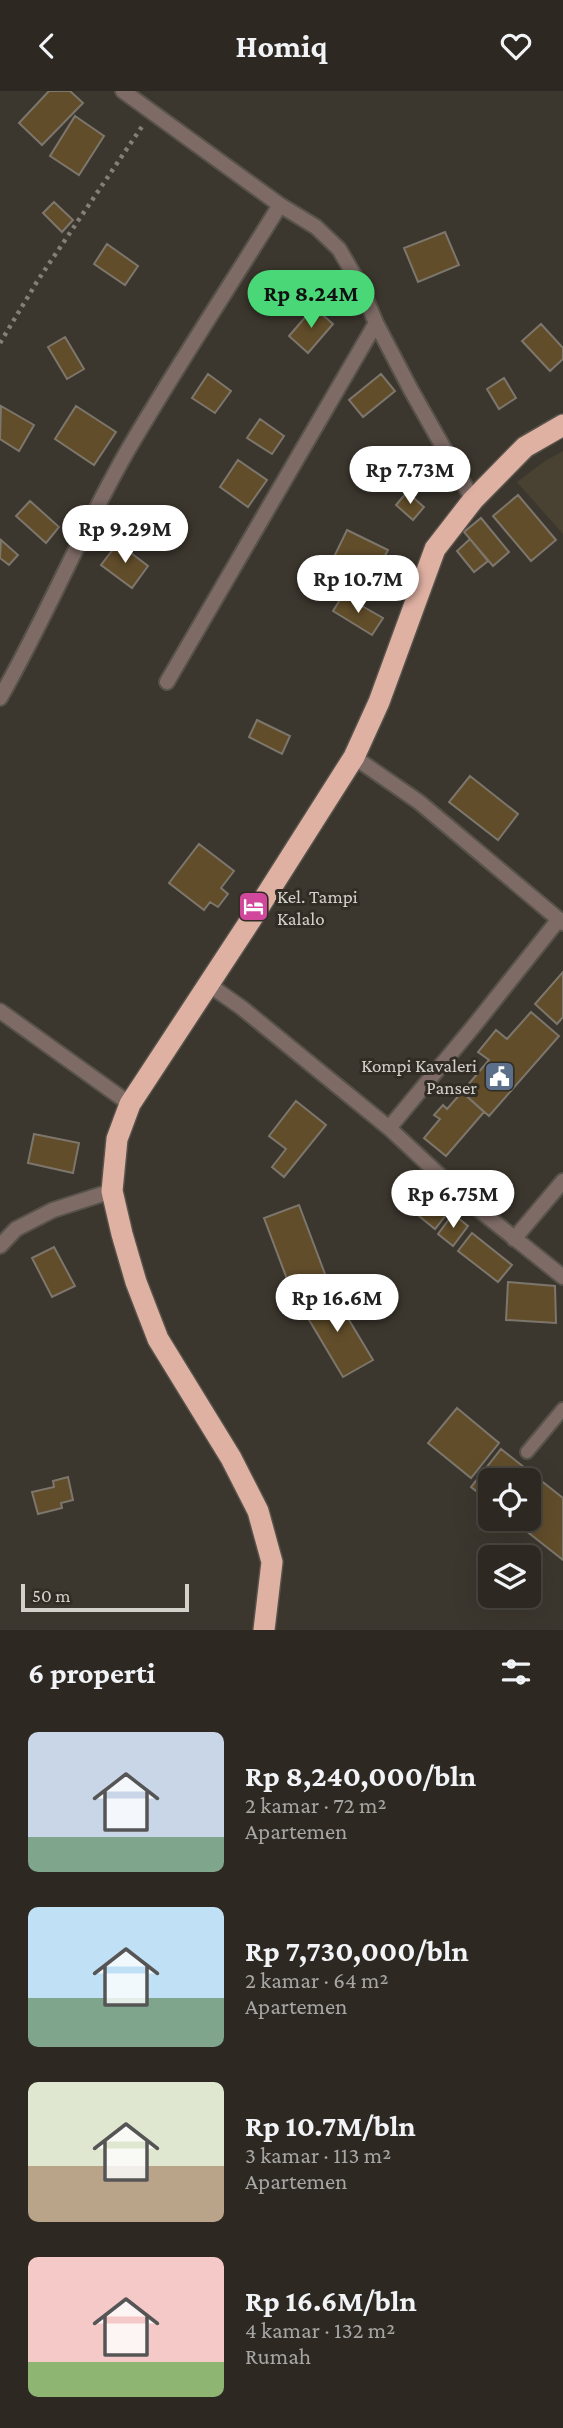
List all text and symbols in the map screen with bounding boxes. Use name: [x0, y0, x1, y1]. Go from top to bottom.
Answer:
icon: back: [28, 27, 66, 65]
icon: heart: [497, 27, 535, 65]
text: Homiq: [235, 28, 328, 64]
pin: Rp 8.24M: [239, 271, 383, 330]
text: Rp 8.24M: [264, 280, 358, 306]
pin: Rp 7.73M: [338, 447, 482, 506]
text: Rp 7.73M: [365, 456, 455, 482]
pin: Rp 9.29M: [53, 505, 197, 565]
text: Rp 9.29M: [78, 515, 172, 541]
pin: Rp 10.7M: [286, 555, 430, 615]
text: Rp 10.7M: [313, 565, 403, 591]
place label: Kel. Tampi Kalalo: [277, 886, 358, 929]
hotel icon: Kel. Tampi Kalalo: [237, 890, 271, 924]
place label: Kompi Kavaleri Panser: [361, 1055, 477, 1098]
public building icon: Kompi Kavaleri Panser: [483, 1059, 517, 1093]
pin: Rp 6.75M: [381, 1171, 525, 1230]
text: Rp 6.75M: [407, 1180, 499, 1206]
pin: Rp 16.6M: [265, 1275, 409, 1334]
text: Rp 16.6M: [292, 1284, 382, 1310]
map controls: [478, 1468, 541, 1608]
button: locate: [478, 1468, 541, 1531]
button: layers: [478, 1545, 541, 1608]
scale bar: [21, 1581, 189, 1613]
text: 50 m: [32, 1585, 71, 1606]
icon: filters: [497, 1653, 535, 1691]
text: 6 properti: [28, 1656, 156, 1689]
text: Rp 8,240,000/bln: [245, 1759, 476, 1792]
icon: home: [84, 1760, 168, 1844]
text: 2 kamar · 72 m²: [245, 1792, 387, 1818]
text: Apartemen: [245, 1818, 347, 1844]
text: Rp 7,730,000/bln: [245, 1934, 469, 1967]
icon: home: [84, 1935, 168, 2019]
text: 2 kamar · 64 m²: [245, 1967, 388, 1993]
text: Apartemen: [245, 1993, 347, 2019]
text: Rp 10.7M/bln: [245, 2109, 416, 2142]
icon: home: [84, 2110, 168, 2194]
text: 3 kamar · 113 m²: [245, 2142, 391, 2168]
text: Apartemen: [245, 2168, 347, 2194]
text: Rp 16.6M/bln: [245, 2284, 417, 2317]
icon: home: [84, 2285, 168, 2369]
text: 4 kamar · 132 m²: [245, 2317, 395, 2343]
text: Rumah: [245, 2343, 311, 2369]

